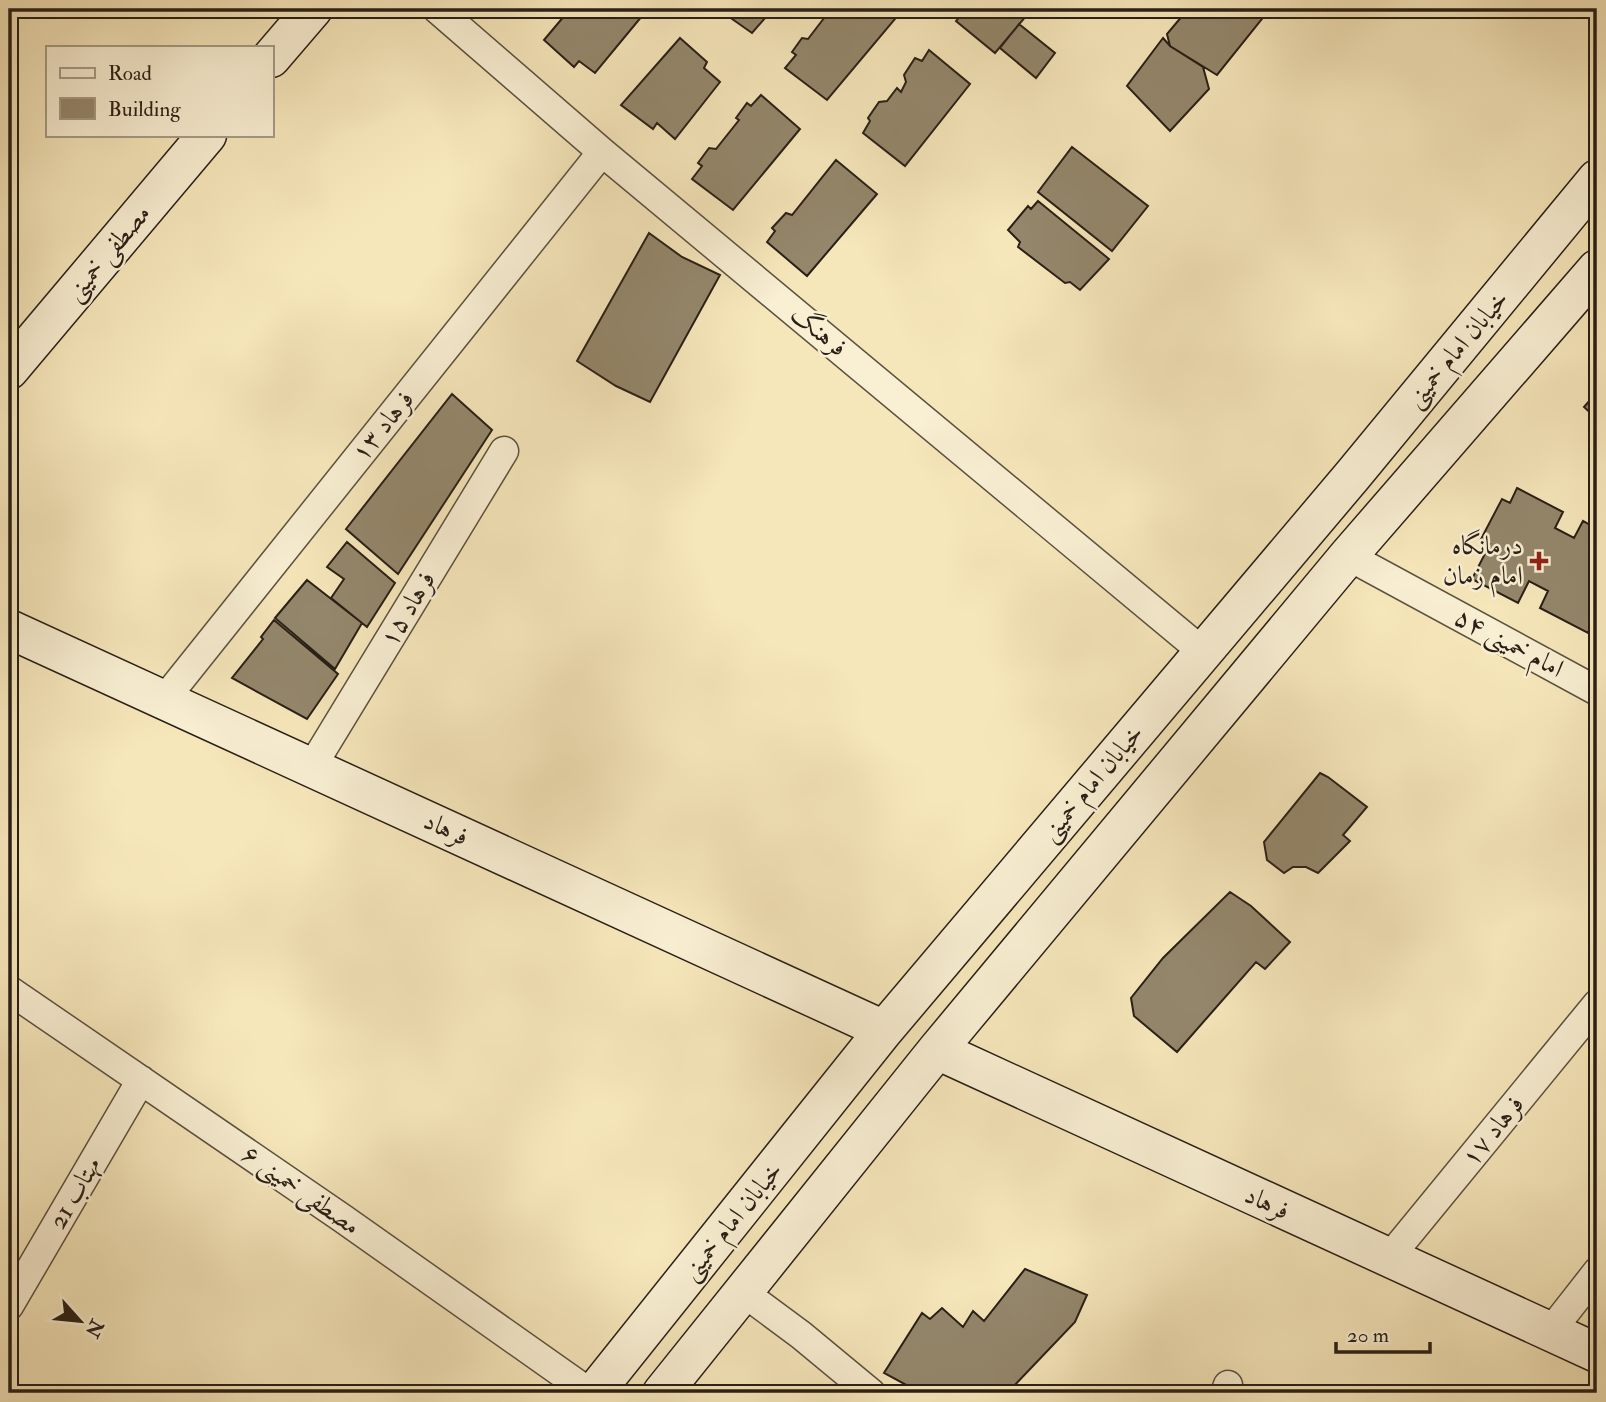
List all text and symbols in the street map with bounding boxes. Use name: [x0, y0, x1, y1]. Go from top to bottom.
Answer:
legend: [46, 46, 273, 136]
text: Road: [108, 60, 153, 87]
text: Building: [108, 96, 181, 123]
street label: مصطفی خمینی: [58, 198, 159, 309]
street label: خیابان امام خمینی: [1399, 284, 1520, 418]
street label: فرهنگ: [784, 297, 854, 364]
street label: فرهاد ۱۳: [345, 384, 421, 468]
place label: درمانگاه امام زمان: [1443, 529, 1523, 598]
marker: درمانگاه امام زمان: [1529, 551, 1549, 571]
street label: فرهاد ۱۵: [373, 566, 443, 652]
street label: امام خمینی ۵۴: [1446, 601, 1569, 690]
street label: خیابان امام خمینی: [1034, 718, 1155, 852]
street label: فرهاد: [418, 805, 474, 853]
street label: فرهاد ۱۷: [1455, 1089, 1531, 1173]
street label: مصطفی خمینی ۶: [235, 1138, 366, 1244]
street label: مهتاب 21: [42, 1151, 108, 1235]
street label: خیابان امام خمینی: [674, 1155, 794, 1291]
street label: فرهاد: [1239, 1179, 1295, 1227]
north arrow: [46, 1286, 116, 1356]
scale bar: [1336, 1311, 1431, 1355]
text: N: [79, 1314, 109, 1342]
text: 20 m: [1347, 1322, 1389, 1349]

